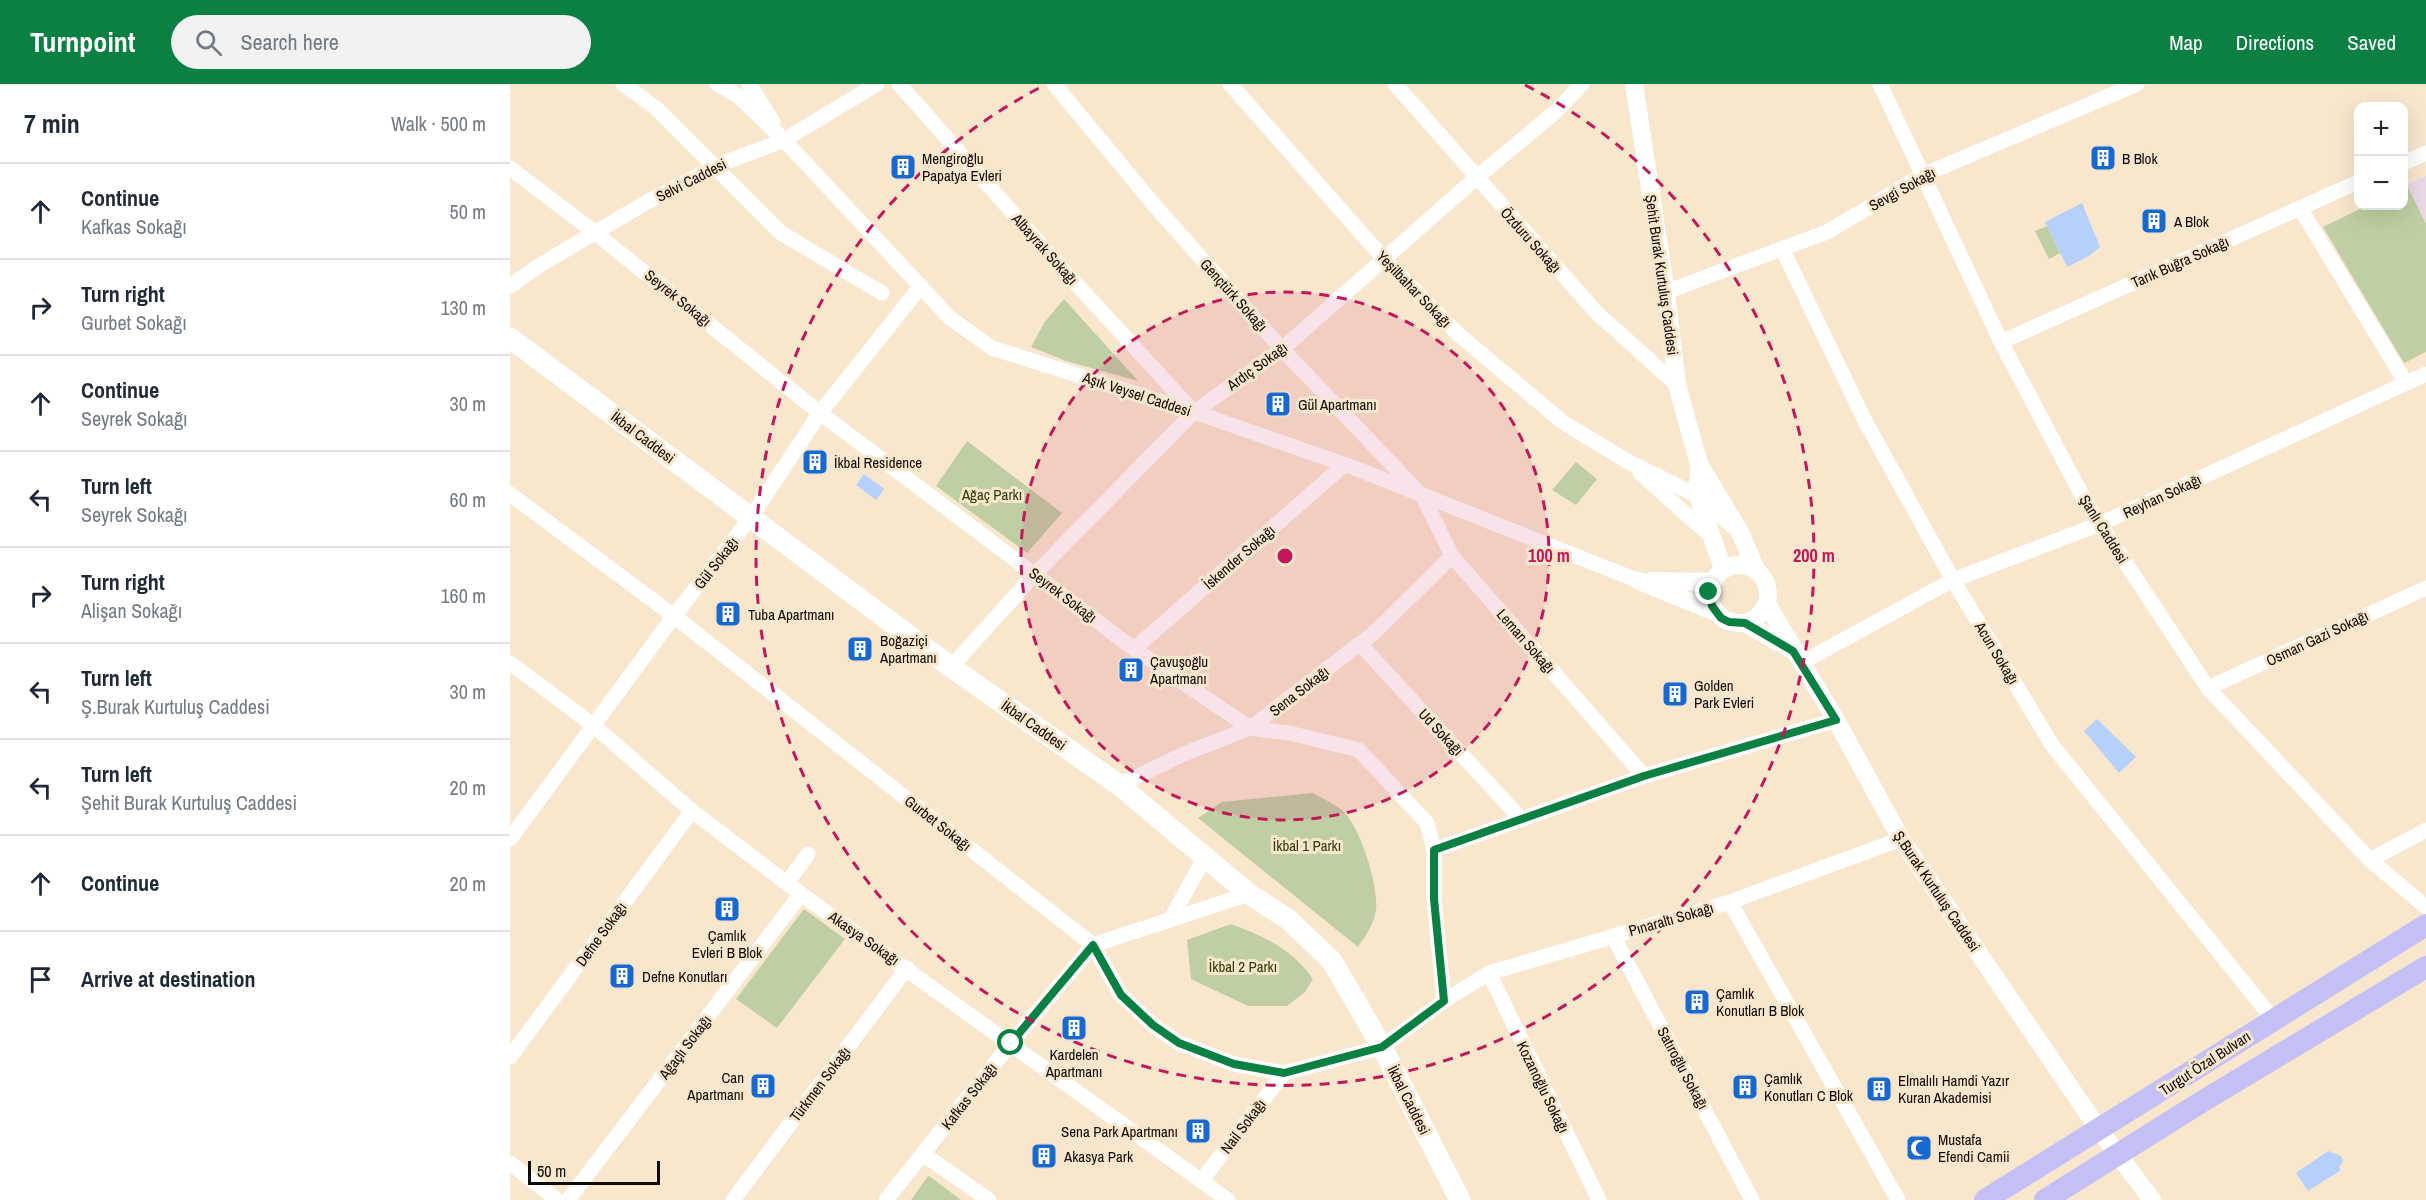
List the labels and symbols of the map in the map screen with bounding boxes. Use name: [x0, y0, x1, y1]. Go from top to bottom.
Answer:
building icon: B Blok: [2088, 143, 2118, 173]
place label: Mengiroğlu Papatya Evleri: [922, 148, 1002, 186]
place label: B Blok: [2122, 148, 2158, 169]
building icon: Mengiroğlu Papatya Evleri: [888, 152, 918, 182]
street label: Selvi Caddesi: [652, 153, 730, 207]
street label: Sevgi Sokağı: [1865, 162, 1939, 216]
street label: Şehit Burak Kurtuluş Caddesi: [1640, 193, 1684, 357]
street label: Özduru Sokağı: [1496, 202, 1566, 278]
building icon: A Blok: [2139, 206, 2169, 236]
street label: Albayrak Sokağı: [1007, 208, 1083, 289]
place label: A Blok: [2173, 211, 2210, 232]
street label: Tarık Buğra Sokağı: [2128, 231, 2232, 293]
street label: Yeşilbahar Sokağı: [1372, 246, 1456, 332]
street label: Gençtürk Sokağı: [1196, 254, 1272, 336]
street label: Seyrek Sokağı: [640, 265, 716, 331]
street label: Ardıç Sokağı: [1222, 337, 1292, 396]
street label: Aşık Veysel Caddesi: [1079, 366, 1194, 421]
building icon: Gül Apartmanı: [1263, 389, 1293, 419]
place label: Gül Apartmanı: [1298, 394, 1377, 415]
street label: İkbal Caddesi: [607, 406, 679, 468]
building icon: İkbal Residence: [800, 447, 830, 477]
place label: İkbal Residence: [834, 452, 922, 473]
street label: Reyhan Sokağı: [2119, 469, 2205, 523]
park label: Ağaç Parkı: [961, 484, 1022, 505]
street label: Şanlı Caddesi: [2075, 491, 2133, 567]
street label: İskender Sokağı: [1199, 520, 1279, 594]
street label: Gül Sokağı: [689, 533, 743, 593]
text: 100 m: [1528, 543, 1570, 568]
text: 200 m: [1793, 543, 1835, 568]
centre of rings: [1275, 546, 1295, 566]
street label: Seyrek Sokağı: [1025, 563, 1101, 627]
route end: [1695, 578, 1721, 604]
building icon: Tuba Apartmanı: [713, 599, 743, 629]
place label: Tuba Apartmanı: [748, 604, 834, 625]
street label: Leman Sokağı: [1492, 604, 1560, 678]
street label: Osman Gazi Sokağı: [2262, 605, 2372, 671]
street label: Acun Sokağı: [1970, 617, 2024, 688]
place label: Boğaziçi Apartmanı: [879, 630, 937, 668]
building icon: Boğaziçi Apartmanı: [845, 634, 875, 664]
place label: Çavuşoğlu Apartmanı: [1149, 651, 1208, 689]
building icon: Çavuşoğlu Apartmanı: [1116, 655, 1146, 685]
street label: Sena Sokağı: [1265, 661, 1333, 721]
place label: Golden Park Evleri: [1694, 675, 1754, 713]
building icon: Golden Park Evleri: [1660, 679, 1690, 709]
street label: İkbal Caddesi: [997, 695, 1071, 755]
street label: Ud Sokağı: [1414, 704, 1468, 760]
street label: Gurbet Sokağı: [900, 790, 976, 856]
street label: Ş.Burak Kurtuluş Caddesi: [1889, 826, 1985, 956]
park label: İkbal 1 Parkı: [1273, 835, 1341, 856]
building icon: Çamlık Evleri B Blok: [712, 894, 742, 924]
street label: Pınaraltı Sokağı: [1626, 897, 1716, 941]
street label: Defne Sokağı: [571, 898, 631, 970]
street label: Akasya Sokağı: [824, 905, 904, 970]
place label: Çamlık Evleri B Blok: [692, 925, 763, 963]
park label: İkbal 2 Parkı: [1209, 956, 1277, 977]
building icon: Defne Konutları: [607, 961, 637, 991]
place label: Defne Konutları: [642, 966, 727, 987]
place label: Çamlık Konutları B Blok: [1716, 983, 1805, 1021]
building icon: Çamlık Konutları B Blok: [1682, 987, 1712, 1017]
street label: Ağaçlı Sokağı: [653, 1010, 716, 1084]
building icon: Kardelen Apartmanı: [1059, 1013, 1089, 1043]
street label: Satıroğlu Sokağı: [1652, 1023, 1714, 1113]
street label: Turgut Özal Bulvarı: [2155, 1026, 2255, 1100]
route start: [997, 1029, 1023, 1055]
street label: Kozanoğlu Sokağı: [1512, 1038, 1574, 1136]
street label: Türkmen Sokağı: [785, 1042, 855, 1126]
place label: Kardelen Apartmanı: [1045, 1044, 1102, 1082]
street label: Kafkas Sokağı: [936, 1058, 1002, 1134]
street label: İkbal Caddesi: [1383, 1062, 1435, 1138]
place label: Can Apartmanı: [686, 1067, 744, 1105]
place label: Çamlık Konutları C Blok: [1764, 1068, 1854, 1106]
place label: Elmalılı Hamdi Yazır Kuran Akademisi: [1898, 1070, 2009, 1108]
building icon: Can Apartmanı: [748, 1071, 778, 1101]
building icon: Çamlık Konutları C Blok: [1730, 1072, 1760, 1102]
building icon: Elmalılı Hamdi Yazır Kuran Akademisi: [1864, 1074, 1894, 1104]
street label: Nail Sokağı: [1215, 1094, 1271, 1158]
building icon: Sena Park Apartmanı: [1183, 1116, 1213, 1146]
place label: Sena Park Apartmanı: [1061, 1121, 1178, 1142]
place label: Mustafa Efendi Camii: [1938, 1129, 2010, 1167]
mosque icon: Mustafa Efendi Camii: [1904, 1133, 1934, 1163]
building icon: Akasya Park: [1029, 1141, 1059, 1171]
place label: Akasya Park: [1063, 1146, 1134, 1167]
scale bar: [528, 1158, 660, 1186]

